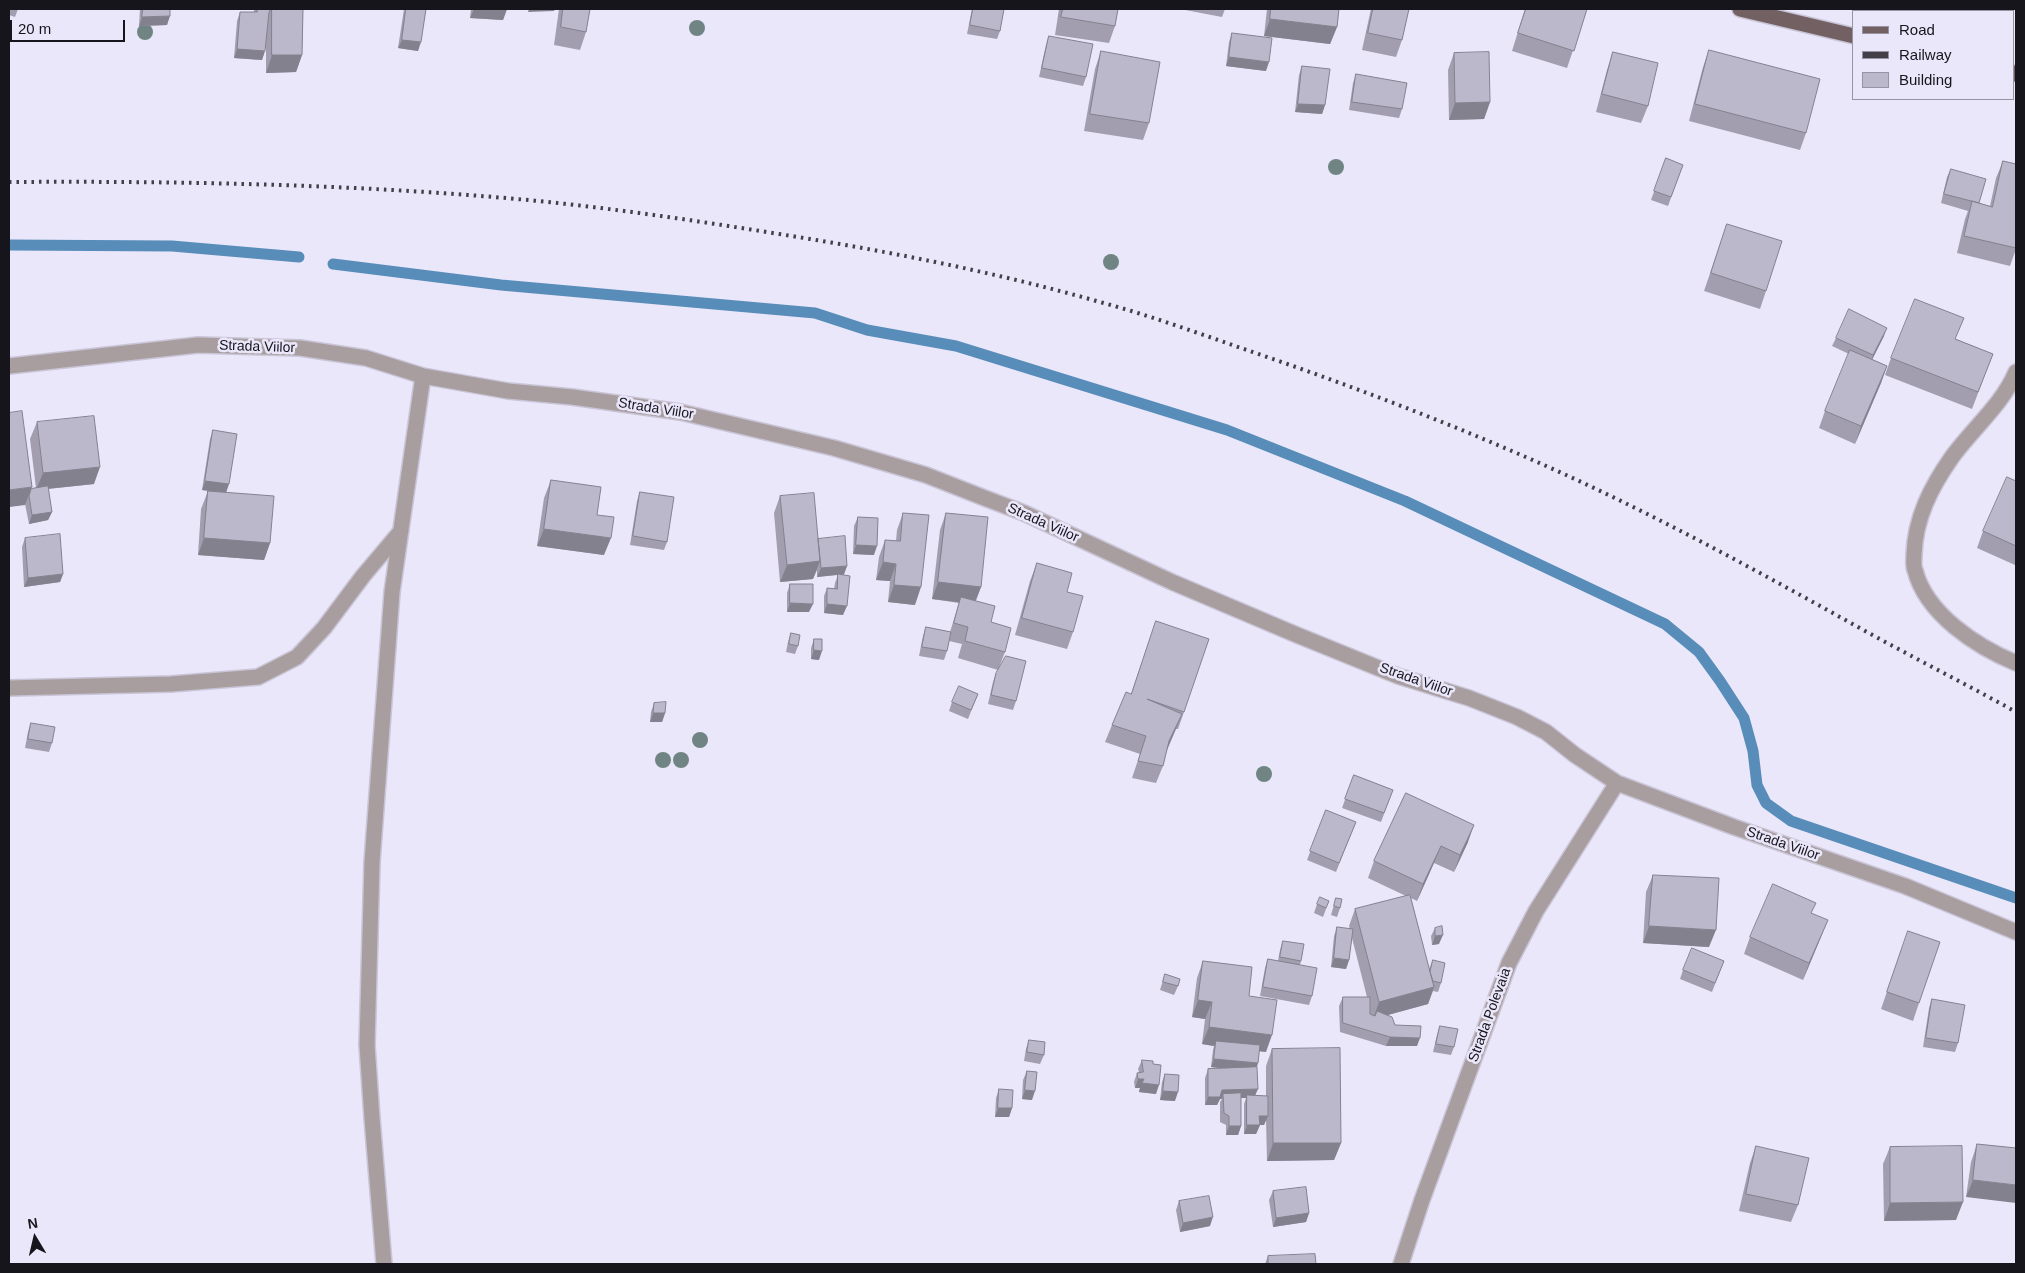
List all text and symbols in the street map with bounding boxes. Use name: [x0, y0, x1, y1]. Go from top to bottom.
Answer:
scale bar: [12, 10, 128, 42]
legend: [1852, 10, 2015, 100]
text: 20 m: [18, 20, 51, 37]
text: Road: [1899, 21, 1935, 38]
text: Railway: [1899, 46, 1952, 63]
text: Building: [1899, 71, 1952, 88]
street label: Strada Viilor: [219, 337, 295, 357]
street label: Strada Viilor: [617, 395, 695, 423]
street label: Strada Viilor: [1005, 500, 1081, 546]
street label: Strada Viilor: [1377, 660, 1455, 700]
street label: Strada Viilor: [1744, 824, 1822, 864]
street label: Strada Polevaia: [1465, 966, 1515, 1064]
north arrow: [10, 1213, 60, 1263]
text: N: [26, 1214, 39, 1232]

